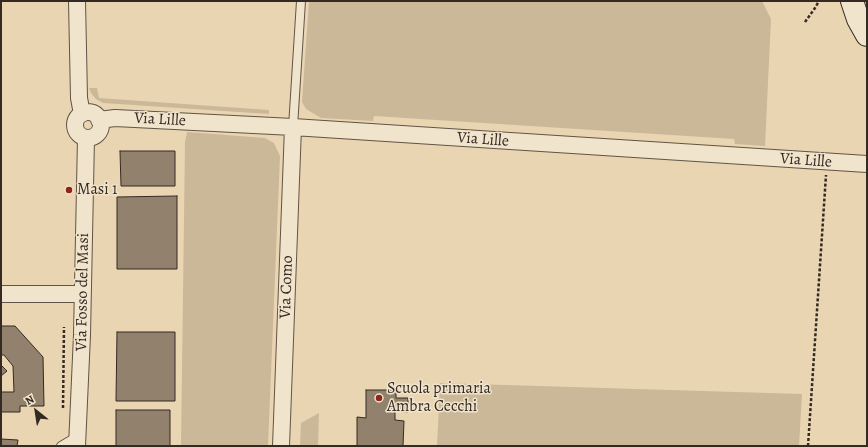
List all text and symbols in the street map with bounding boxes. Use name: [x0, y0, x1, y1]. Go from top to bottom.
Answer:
street label: Via Lille: [134, 109, 186, 131]
street label: Via Lille: [456, 129, 510, 151]
street label: Via Lille: [779, 150, 833, 172]
place label: Masi 1: [77, 180, 117, 200]
marker: Masi 1: [64, 185, 74, 195]
street label: Via Fosso del Masi: [72, 233, 94, 351]
street label: Via Como: [276, 255, 298, 319]
place label: Scuola primaria Ambra Cecchi: [387, 379, 491, 417]
north arrow: [16, 391, 56, 431]
text: N: [23, 392, 37, 409]
marker: Scuola primaria Ambra Cecchi: [374, 393, 384, 403]

